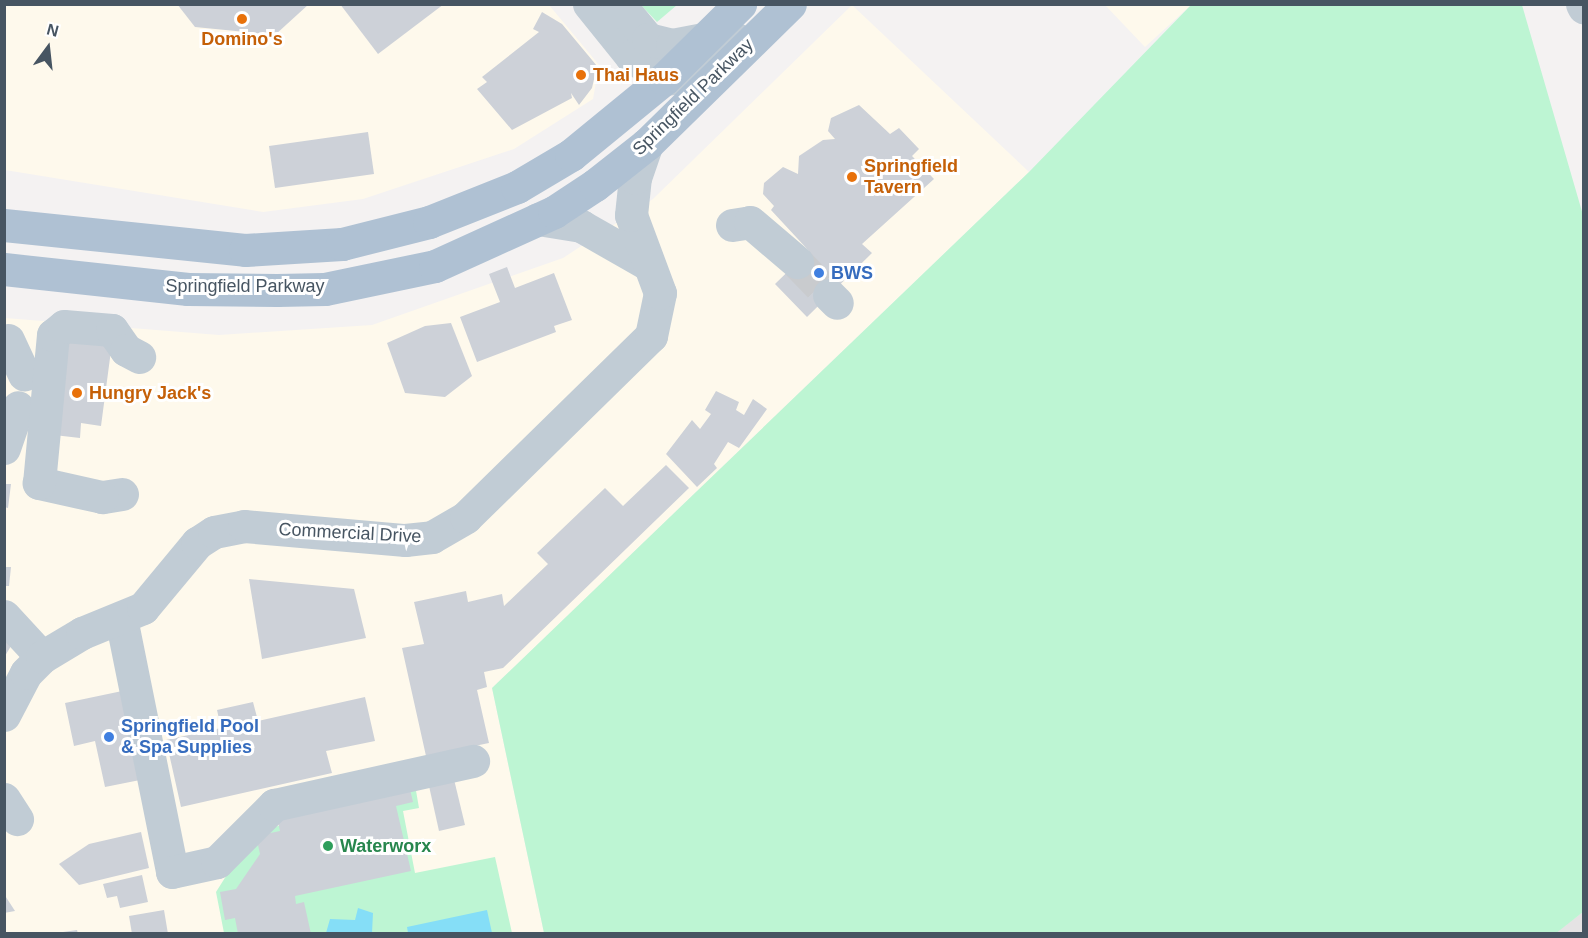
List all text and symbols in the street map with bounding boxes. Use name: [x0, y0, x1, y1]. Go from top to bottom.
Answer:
marker: Domino's: [235, 12, 249, 26]
north arrow: [18, 18, 78, 78]
text: N: [45, 20, 61, 40]
place label: Domino's: [201, 28, 283, 50]
street label: Springfield Parkway: [628, 34, 758, 160]
place label: Thai Haus: [593, 64, 679, 86]
marker: Thai Haus: [574, 68, 588, 82]
place label: Springfield Tavern: [864, 156, 958, 198]
marker: Springfield Tavern: [845, 170, 859, 184]
place label: BWS: [831, 262, 873, 284]
marker: BWS: [812, 266, 826, 280]
street label: Springfield Parkway: [165, 275, 325, 297]
place label: Hungry Jack's: [89, 382, 211, 404]
marker: Hungry Jack's: [70, 386, 84, 400]
street label: Commercial Drive: [278, 518, 422, 548]
place label: Springfield Pool & Spa Supplies: [121, 716, 259, 758]
marker: Springfield Pool & Spa Supplies: [102, 730, 116, 744]
place label: Waterworx: [340, 835, 431, 857]
marker: Waterworx: [321, 839, 335, 853]

